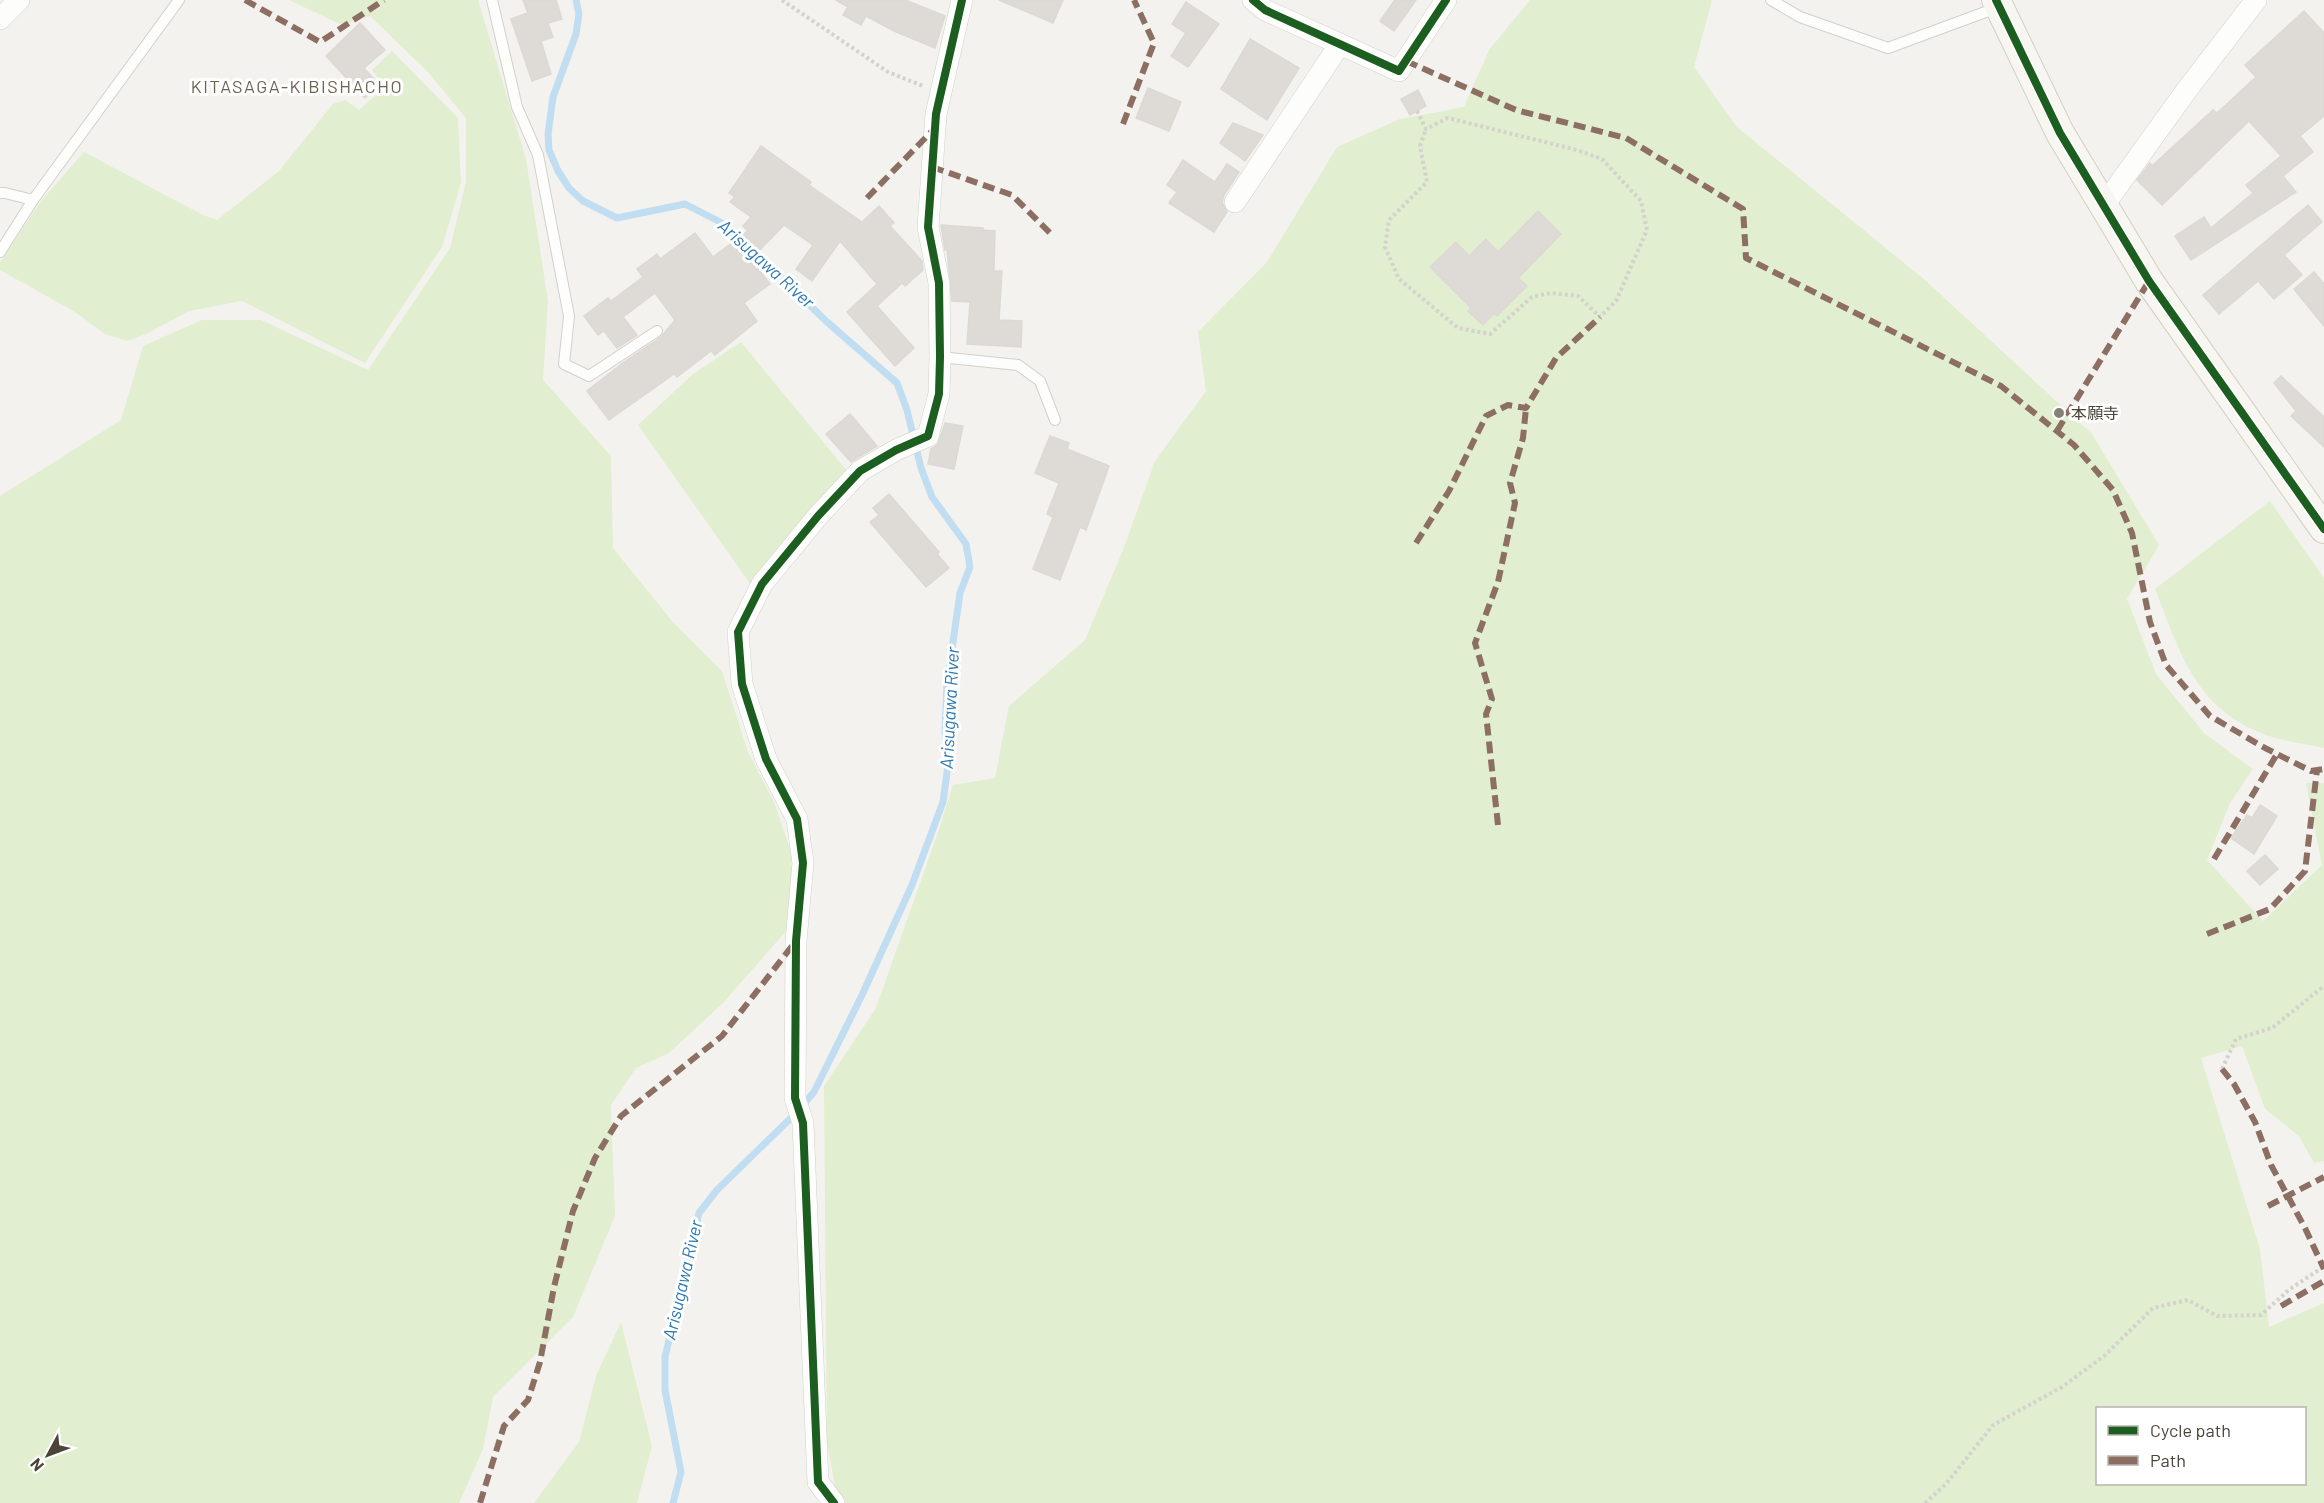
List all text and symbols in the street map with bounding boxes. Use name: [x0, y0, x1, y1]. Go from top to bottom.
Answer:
district label: KITASAGA-KIBISHACHO: [191, 75, 403, 97]
water label: Arisugawa River: [714, 214, 820, 313]
place label: 本願寺: [2071, 403, 2119, 422]
marker: 本願寺: [2052, 406, 2066, 420]
water label: Arisugawa River: [935, 646, 963, 769]
water label: Arisugawa River: [658, 1217, 707, 1342]
legend: [2096, 1407, 2306, 1485]
text: Cycle path: [2150, 1419, 2231, 1441]
north arrow: [18, 1425, 78, 1485]
text: Path: [2150, 1449, 2186, 1471]
text: N: [26, 1455, 47, 1475]

